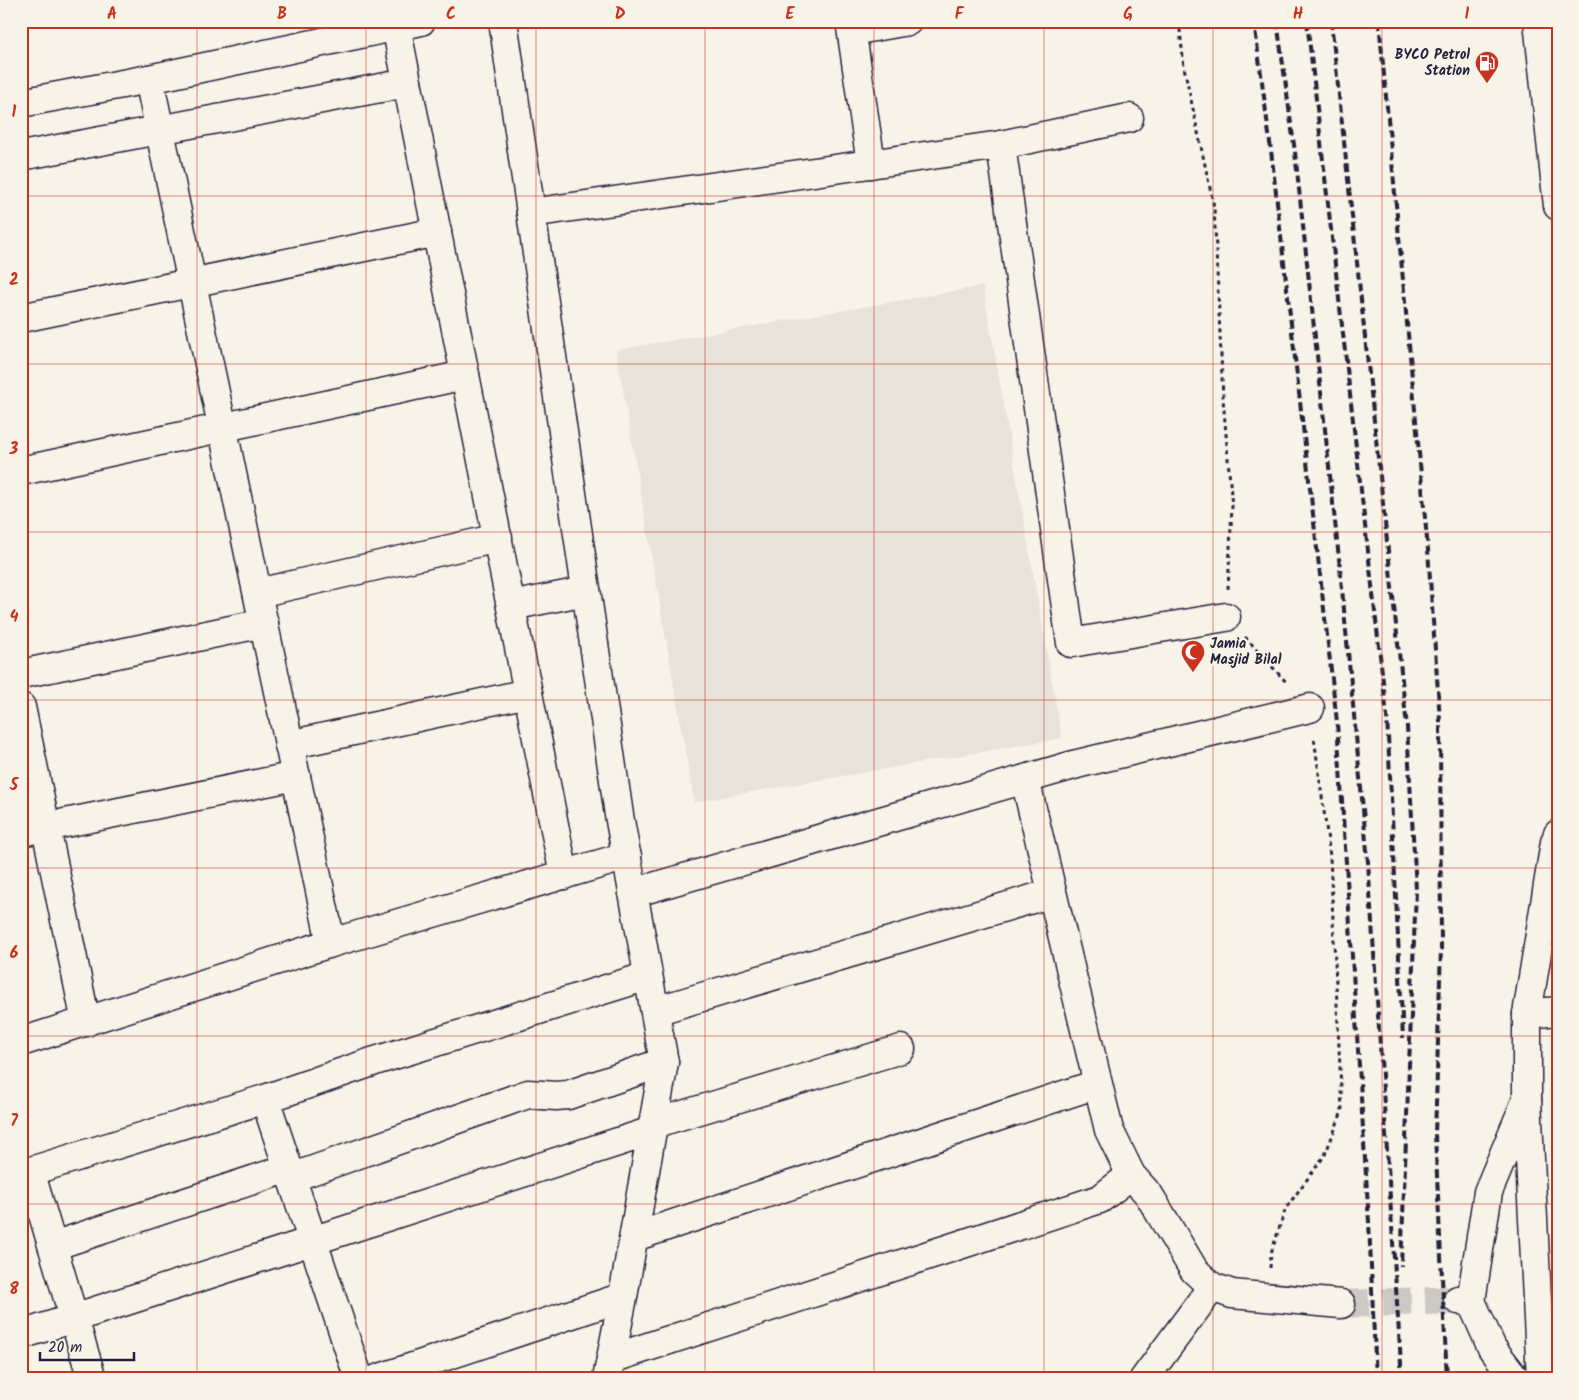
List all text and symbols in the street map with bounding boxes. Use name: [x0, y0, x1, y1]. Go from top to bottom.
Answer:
text: A: [107, 2, 117, 27]
text: B: [277, 2, 287, 27]
text: C: [446, 2, 456, 27]
text: D: [615, 2, 626, 27]
text: E: [786, 2, 796, 27]
text: F: [955, 2, 965, 27]
text: G: [1123, 2, 1133, 27]
text: H: [1293, 2, 1303, 27]
text: I: [1465, 2, 1470, 27]
place label: BYCO Petrol Station: [1395, 44, 1470, 82]
fuel station icon: BYCO Petrol Station: [1474, 50, 1500, 84]
text: 1: [12, 100, 17, 125]
text: 2: [9, 268, 19, 293]
text: 3: [9, 437, 19, 462]
text: 4: [10, 605, 19, 630]
place label: Jamia Masjid Bilal: [1210, 633, 1282, 671]
mosque icon: Jamia Masjid Bilal: [1180, 639, 1206, 673]
text: 5: [9, 773, 20, 798]
text: 6: [10, 941, 19, 966]
text: 7: [10, 1109, 18, 1134]
text: 8: [9, 1277, 19, 1302]
scale bar: [40, 1330, 134, 1362]
text: 20 m: [48, 1336, 82, 1360]

